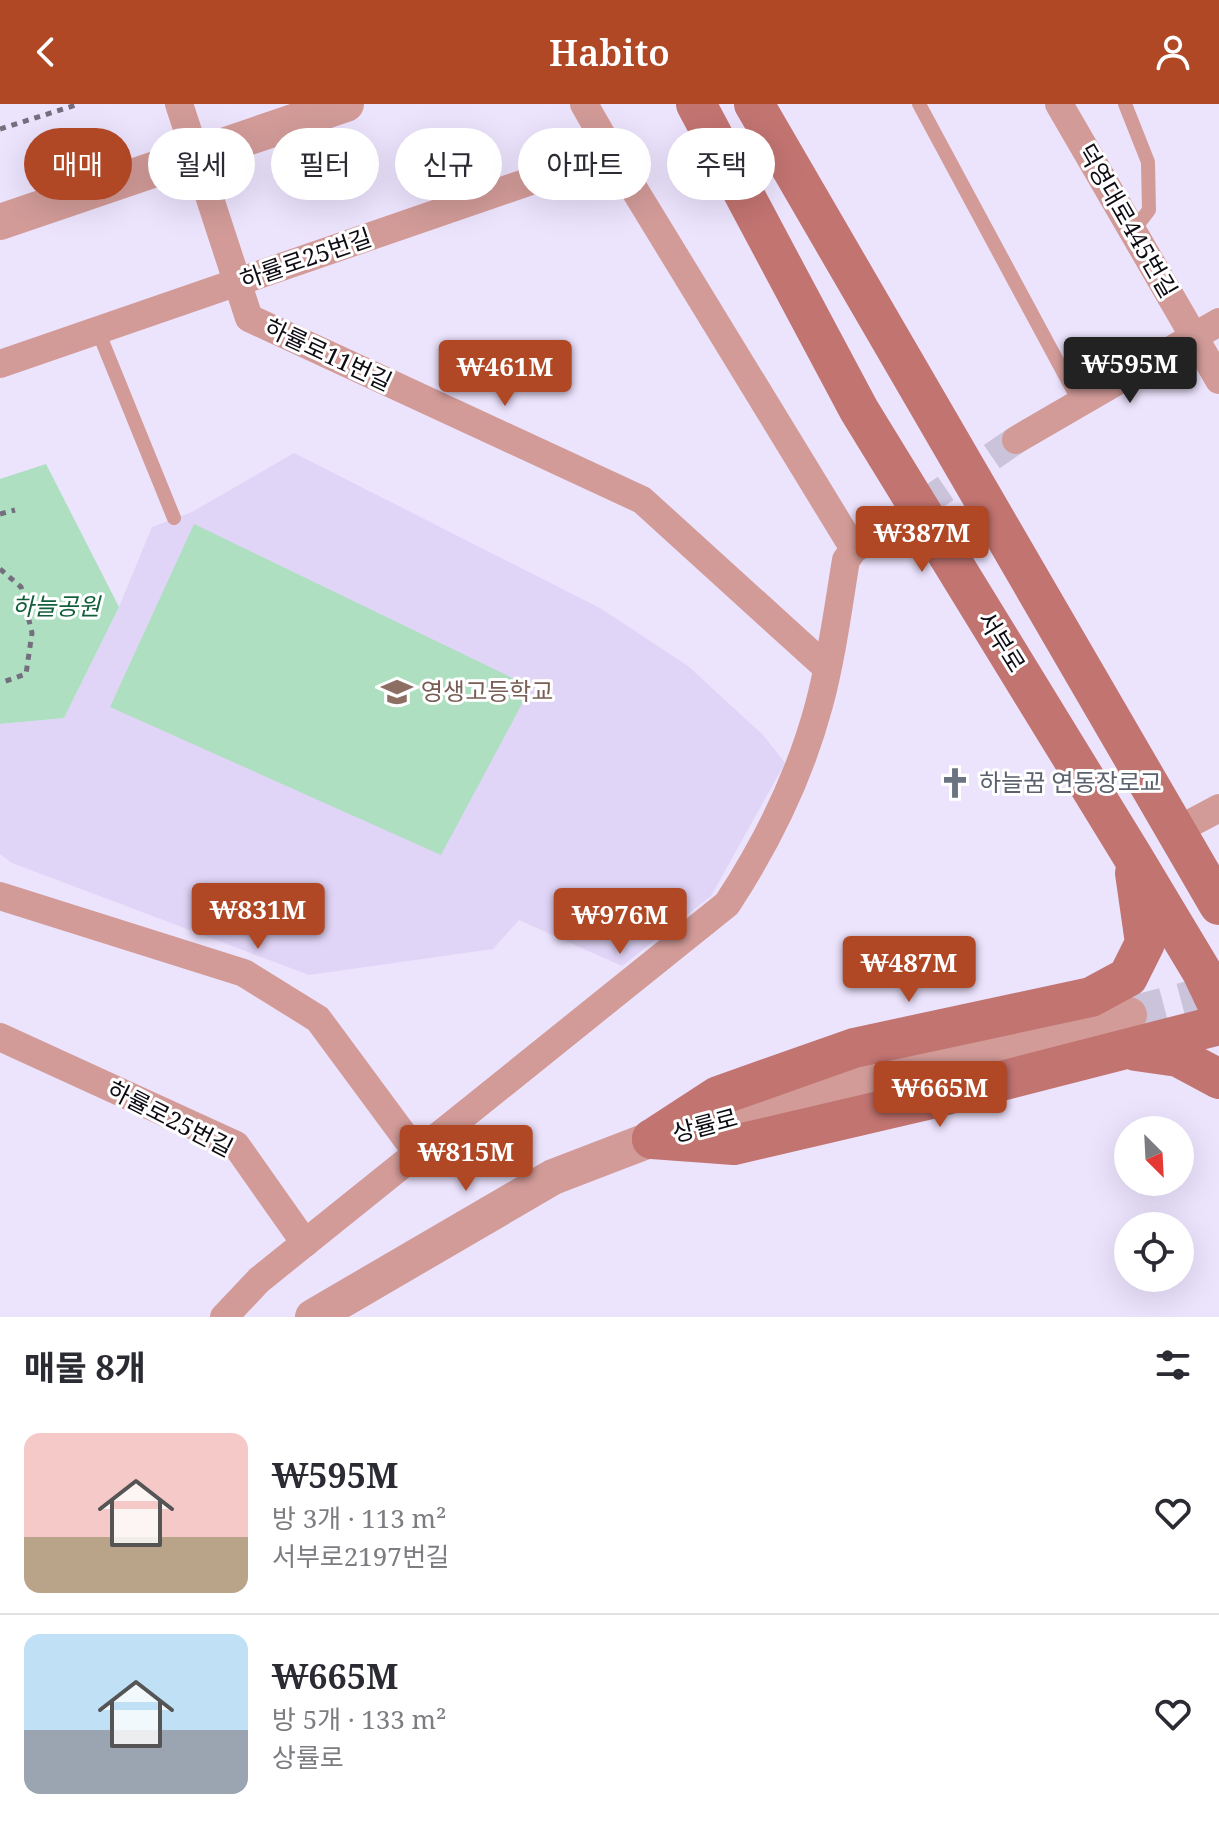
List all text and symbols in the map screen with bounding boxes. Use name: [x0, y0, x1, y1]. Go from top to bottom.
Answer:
text: Habito: [549, 28, 670, 77]
icon: back: [24, 30, 68, 74]
icon: person: [1151, 30, 1195, 74]
chip: 매매: [24, 128, 132, 200]
chip: 월세: [148, 128, 255, 200]
chip: 필터: [271, 128, 379, 200]
chip: 신규: [395, 128, 502, 200]
chip: 아파트: [518, 128, 651, 200]
chip: 주택: [667, 128, 775, 200]
street label: 덕영대로445번길: [1071, 137, 1186, 303]
street label: 하률로25번길: [235, 220, 376, 296]
street label: 하률로11번길: [259, 310, 398, 398]
pin: ₩595M: [1074, 337, 1186, 405]
pin: ₩461M: [449, 340, 561, 408]
text: ₩595M: [1082, 345, 1178, 381]
text: ₩461M: [457, 348, 553, 384]
pin: ₩387M: [866, 506, 978, 574]
text: ₩387M: [874, 514, 970, 550]
park label: 하늘공원: [12, 589, 102, 622]
street label: 서부로: [971, 604, 1034, 678]
place label: 영생고등학교: [421, 674, 553, 707]
school or university icon: 영생고등학교: [380, 675, 414, 709]
place label: 하늘꿈 연동장로교: [979, 765, 1162, 798]
church icon: 하늘꿈 연동장로교: [938, 766, 972, 800]
pin: ₩831M: [202, 883, 314, 951]
pin: ₩976M: [564, 888, 676, 956]
text: ₩831M: [210, 891, 306, 927]
text: ₩976M: [572, 896, 668, 932]
pin: ₩487M: [853, 936, 965, 1004]
text: ₩487M: [861, 944, 957, 980]
pin: ₩665M: [884, 1061, 996, 1129]
text: ₩665M: [892, 1069, 988, 1105]
street label: 하률로25번길: [102, 1072, 239, 1164]
street label: 상률로: [668, 1100, 741, 1149]
north arrow: [1114, 1116, 1194, 1196]
map controls: [1114, 1116, 1194, 1292]
pin: ₩815M: [410, 1125, 522, 1193]
text: ₩815M: [418, 1133, 514, 1169]
button: locate: [1114, 1212, 1194, 1292]
icon: filters: [1151, 1343, 1195, 1387]
text: 매물 8개: [24, 1344, 146, 1390]
text: ₩595M: [272, 1452, 398, 1498]
icon: home: [88, 1465, 184, 1561]
icon: heart: [1151, 1491, 1195, 1535]
text: 방 3개 · 113 m²: [272, 1500, 447, 1536]
text: 서부로2197번길: [272, 1538, 450, 1574]
text: ₩665M: [272, 1653, 398, 1699]
icon: home: [88, 1666, 184, 1762]
icon: heart: [1151, 1692, 1195, 1736]
text: 방 5개 · 133 m²: [272, 1701, 447, 1737]
text: 상률로: [272, 1739, 344, 1775]

